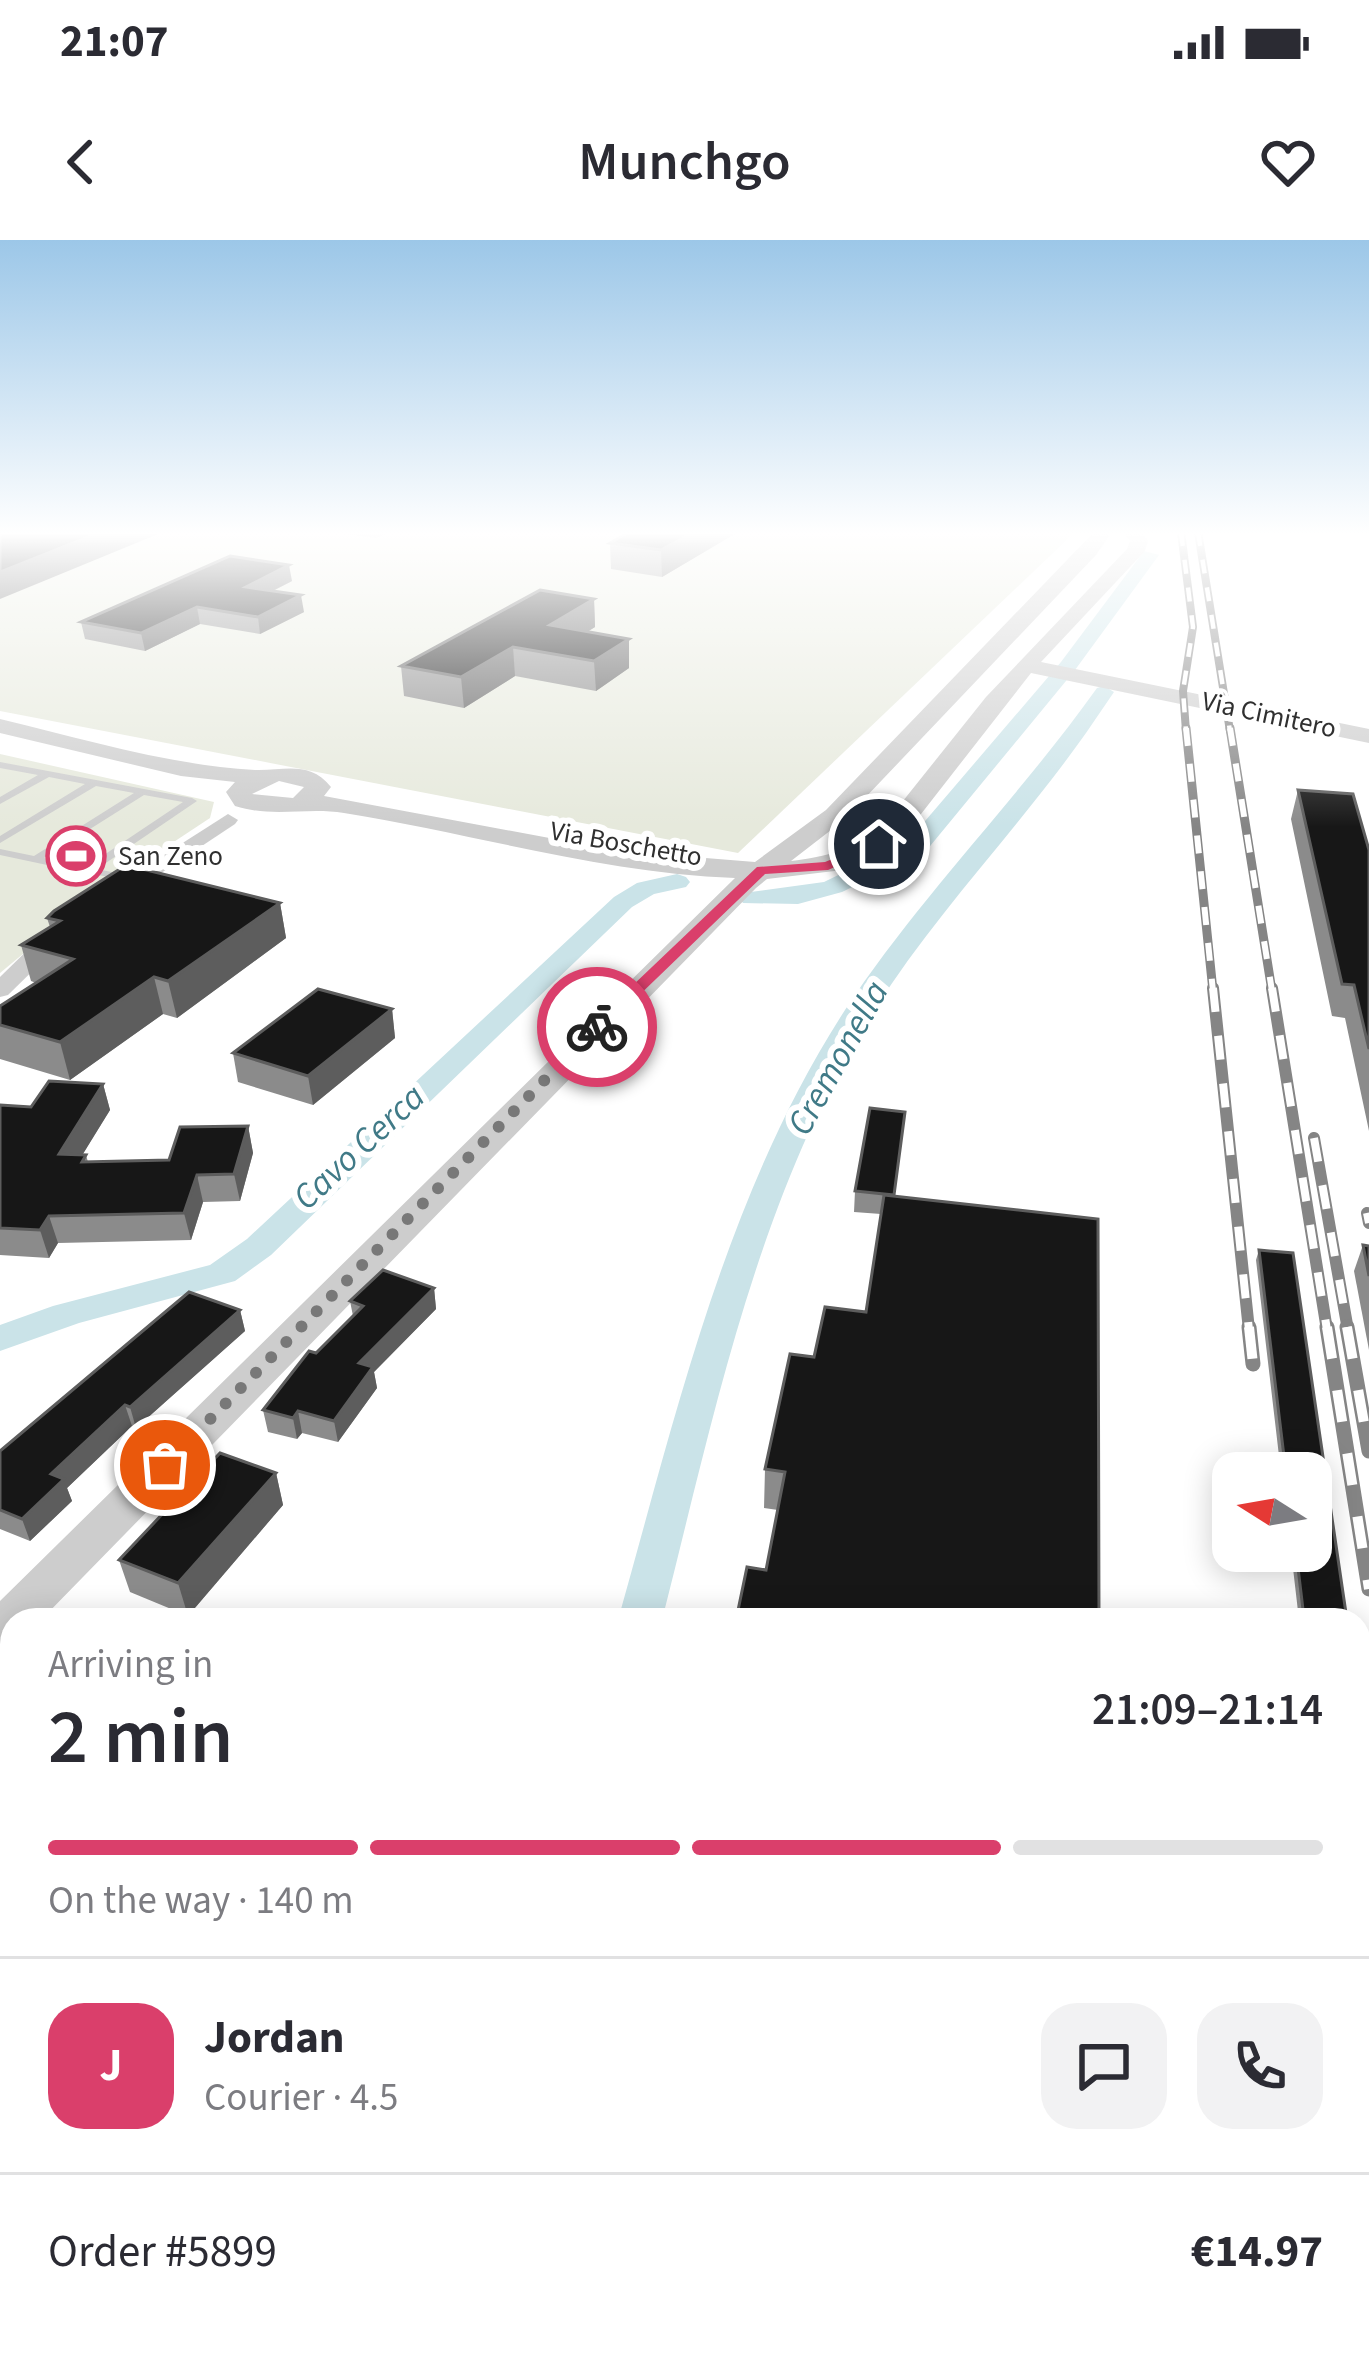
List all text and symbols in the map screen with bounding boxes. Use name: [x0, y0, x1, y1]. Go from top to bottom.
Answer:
text: 21:07: [60, 10, 169, 74]
text: Munchgo: [578, 124, 791, 201]
icon: back: [48, 129, 114, 195]
icon: heart: [1255, 129, 1321, 195]
street label: Via Cimitero: [1198, 682, 1340, 748]
pin: [828, 793, 930, 895]
street label: Via Boschetto: [547, 811, 705, 877]
icon: home: [846, 811, 912, 877]
sports icon: San Zeno: [45, 825, 107, 887]
place label: San Zeno: [118, 837, 223, 876]
courier: [537, 967, 657, 1087]
water label: Cremonella: [775, 971, 901, 1145]
icon: bike: [564, 994, 630, 1060]
water label: Cavo Cerca: [282, 1072, 436, 1222]
pin: [114, 1414, 216, 1516]
icon: bag: [132, 1432, 198, 1498]
north arrow: [1212, 1452, 1332, 1572]
map controls: [1212, 1452, 1332, 1572]
text: Arriving in: [48, 1637, 213, 1693]
text: 21:09–21:14: [1092, 1678, 1323, 1742]
text: 2 min: [48, 1682, 233, 1793]
text: On the way · 140 m: [48, 1873, 354, 1929]
button: chat: [1041, 2003, 1167, 2129]
button: phone: [1197, 2003, 1323, 2129]
text: Jordan: [204, 2006, 345, 2070]
text: J: [100, 2034, 122, 2098]
text: Courier · 4.5: [204, 2070, 398, 2126]
text: Order #5899: [48, 2220, 277, 2284]
text: €14.97: [1191, 2220, 1323, 2284]

